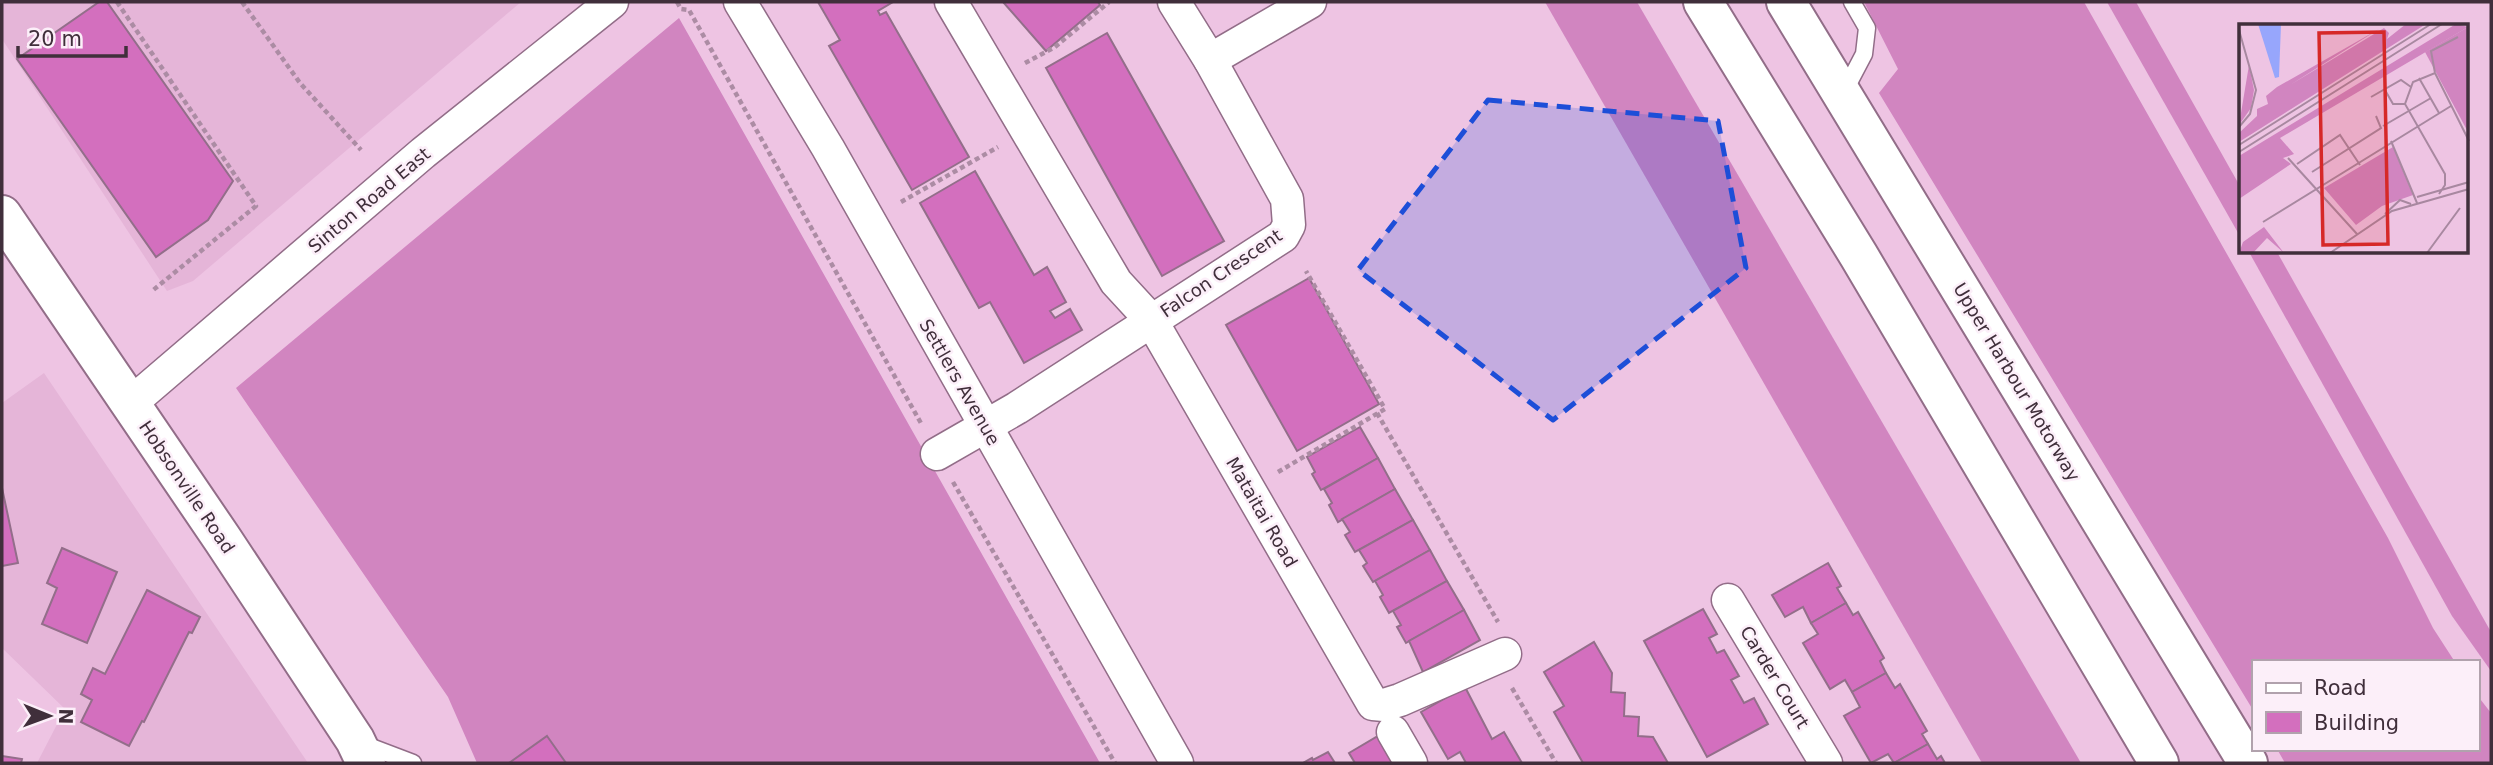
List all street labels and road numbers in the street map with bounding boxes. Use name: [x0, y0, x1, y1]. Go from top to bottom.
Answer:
street label: Sinton Road East: [304, 143, 434, 257]
street label: Falcon Crescent: [1156, 225, 1286, 321]
street label: Upper Harbour Motorway: [1949, 279, 2085, 485]
street label: Settlers Avenue: [915, 315, 1005, 449]
street label: Hobsonville Road: [135, 417, 239, 557]
street label: Mataitai Road: [1222, 453, 1302, 571]
street label: Carder Court: [1736, 622, 1814, 732]

